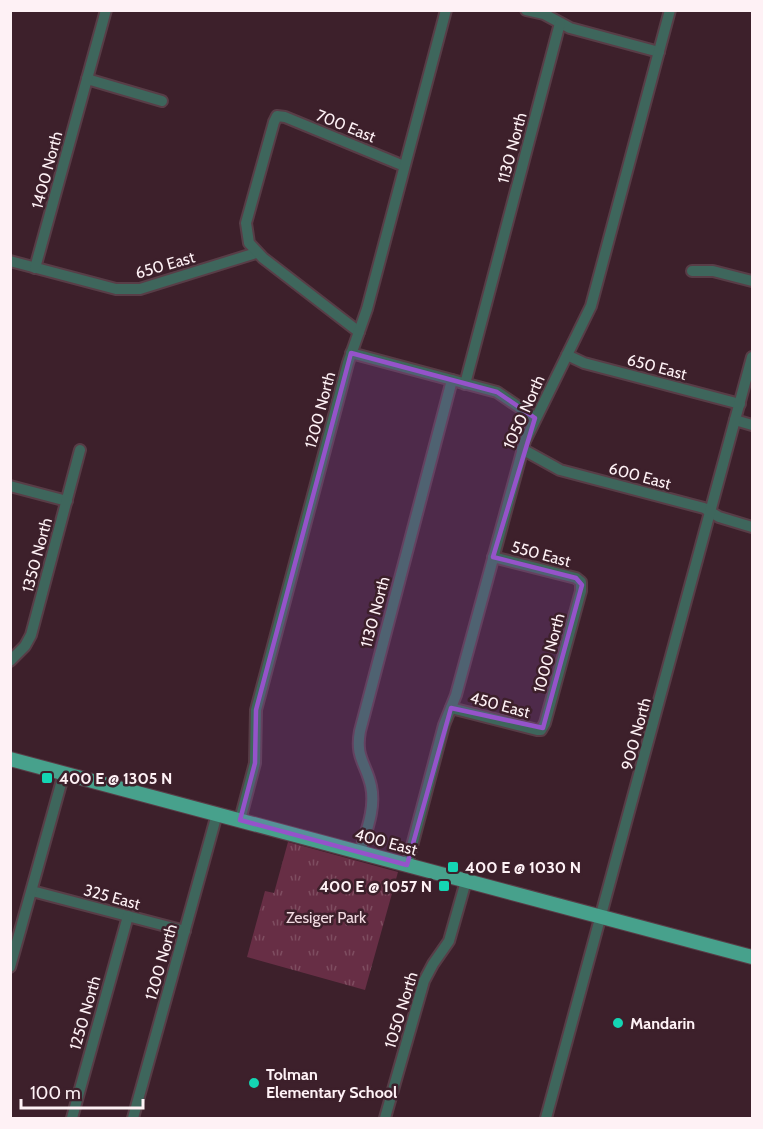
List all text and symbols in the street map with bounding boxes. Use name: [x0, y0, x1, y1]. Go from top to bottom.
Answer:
street label: 700 East: [314, 106, 379, 147]
street label: 1130 North: [493, 110, 531, 186]
street label: 1400 North: [28, 129, 66, 211]
street label: 650 East: [133, 247, 198, 283]
street label: 650 East: [625, 350, 690, 384]
street label: 1200 North: [301, 370, 339, 450]
street label: 1050 North: [499, 372, 549, 452]
street label: 600 East: [607, 459, 674, 494]
street label: 1350 North: [18, 516, 56, 594]
street label: 550 East: [509, 537, 573, 571]
street label: 1130 North: [356, 574, 394, 650]
street label: 1000 North: [529, 611, 569, 695]
street label: 450 East: [468, 688, 533, 722]
street label: 900 North: [617, 696, 655, 772]
place label: 400 E @ 1305 N: [59, 769, 172, 788]
marker: 400 E @ 1305 N: [40, 771, 54, 785]
street label: 400 East: [353, 825, 420, 860]
place label: 400 E @ 1030 N: [465, 858, 581, 877]
marker: 400 E @ 1030 N: [446, 860, 460, 874]
place label: 400 E @ 1057 N: [319, 877, 432, 896]
marker: 400 E @ 1057 N: [437, 879, 451, 893]
street label: 325 East: [82, 880, 143, 914]
park label: Zesiger Park: [286, 908, 367, 927]
street label: 1200 North: [141, 922, 181, 1002]
street label: 1050 North: [380, 970, 422, 1050]
street label: 1250 North: [65, 974, 105, 1052]
place label: Mandarin: [630, 1014, 695, 1033]
marker: Mandarin: [611, 1016, 625, 1030]
place label: Tolman Elementary School: [266, 1065, 397, 1102]
scale bar: [21, 1072, 142, 1110]
marker: Tolman Elementary School: [247, 1076, 261, 1090]
text: 100 m: [30, 1082, 81, 1104]

